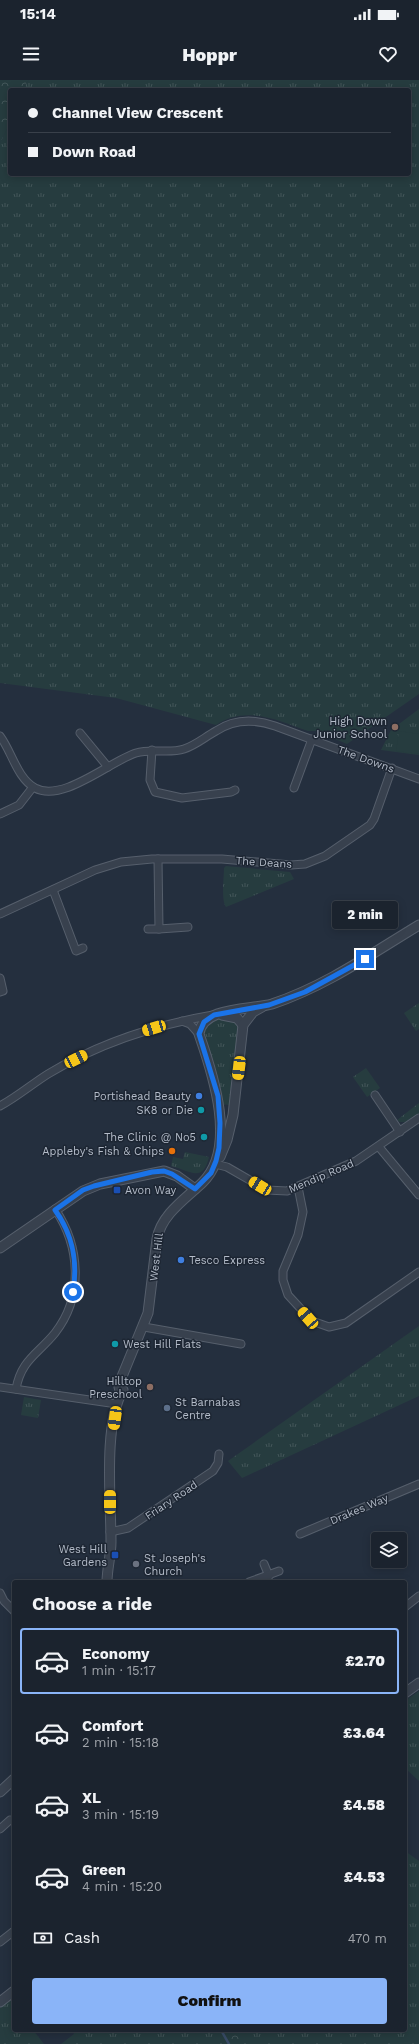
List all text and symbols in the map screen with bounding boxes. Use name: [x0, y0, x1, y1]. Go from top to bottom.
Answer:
text: 15:14: [20, 5, 56, 23]
icon: menu: [20, 43, 42, 65]
icon: heart: [377, 43, 399, 65]
text: Hoppr: [182, 44, 237, 65]
text: Channel View Crescent: [52, 104, 223, 122]
text: Down Road: [52, 143, 136, 161]
place label: High Down Junior School: [313, 715, 388, 741]
marker: High Down Junior School: [390, 722, 400, 732]
street label: The Downs: [336, 743, 396, 776]
street label: The Deans: [235, 854, 293, 871]
callout: 2 min: [332, 901, 398, 929]
text: 2 min: [347, 907, 383, 922]
route end: [356, 950, 374, 968]
car: [141, 1019, 167, 1037]
car: [63, 1048, 89, 1070]
car: [232, 1055, 246, 1081]
place label: Portishead Beauty: [93, 1090, 191, 1103]
marker: Portishead Beauty: [194, 1091, 204, 1101]
place label: SK8 or Die: [136, 1104, 193, 1117]
marker: SK8 or Die: [196, 1105, 206, 1115]
place label: The Clinic @ No5: [104, 1131, 196, 1144]
marker: The Clinic @ No5: [199, 1132, 209, 1142]
place label: Appleby's Fish & Chips: [42, 1145, 164, 1158]
marker: Appleby's Fish & Chips: [167, 1146, 177, 1156]
street label: Mendip Road: [287, 1157, 356, 1196]
car: [247, 1175, 273, 1197]
place label: Avon Way: [125, 1184, 177, 1197]
marker: Avon Way: [112, 1185, 122, 1195]
street label: West Hill: [147, 1232, 166, 1282]
place label: Tesco Express: [189, 1254, 265, 1267]
marker: Tesco Express: [176, 1255, 186, 1265]
route start: [64, 1283, 82, 1301]
car: [296, 1305, 320, 1331]
place label: West Hill Flats: [123, 1338, 201, 1351]
marker: West Hill Flats: [110, 1339, 120, 1349]
place label: Hilltop Preschool: [89, 1375, 143, 1401]
marker: Hilltop Preschool: [145, 1382, 155, 1392]
place label: St Barnabas Centre: [175, 1396, 240, 1422]
marker: St Barnabas Centre: [162, 1403, 172, 1413]
car: [107, 1405, 123, 1431]
street label: Friary Road: [143, 1478, 200, 1523]
car: [104, 1490, 116, 1514]
street label: Drakes Way: [328, 1491, 390, 1528]
map controls: [371, 1532, 407, 1568]
button: layers: [371, 1532, 407, 1568]
place label: West Hill Gardens: [59, 1543, 108, 1569]
marker: West Hill Gardens: [110, 1550, 120, 1560]
place label: St Joseph's Church: [144, 1552, 206, 1578]
marker: St Joseph's Church: [131, 1559, 141, 1569]
text: Choose a ride: [32, 1593, 152, 1614]
icon: car: [34, 1643, 70, 1679]
text: Economy: [82, 1645, 149, 1663]
text: £2.70: [345, 1652, 385, 1670]
text: 1 min · 15:17: [82, 1663, 156, 1678]
icon: car: [34, 1715, 70, 1751]
text: Comfort: [82, 1717, 143, 1735]
text: £3.64: [343, 1724, 385, 1742]
text: 2 min · 15:18: [82, 1735, 159, 1750]
icon: car: [34, 1787, 70, 1823]
text: XL: [82, 1789, 101, 1807]
text: £4.58: [343, 1796, 385, 1814]
text: 3 min · 15:19: [82, 1807, 159, 1822]
icon: car: [34, 1859, 70, 1895]
text: Green: [82, 1861, 126, 1879]
text: £4.53: [344, 1868, 385, 1886]
text: 4 min · 15:20: [82, 1879, 162, 1894]
icon: cash: [32, 1927, 54, 1949]
text: Cash: [64, 1929, 100, 1947]
text: 470 m: [348, 1931, 387, 1946]
button: Confirm: [32, 1978, 387, 2024]

